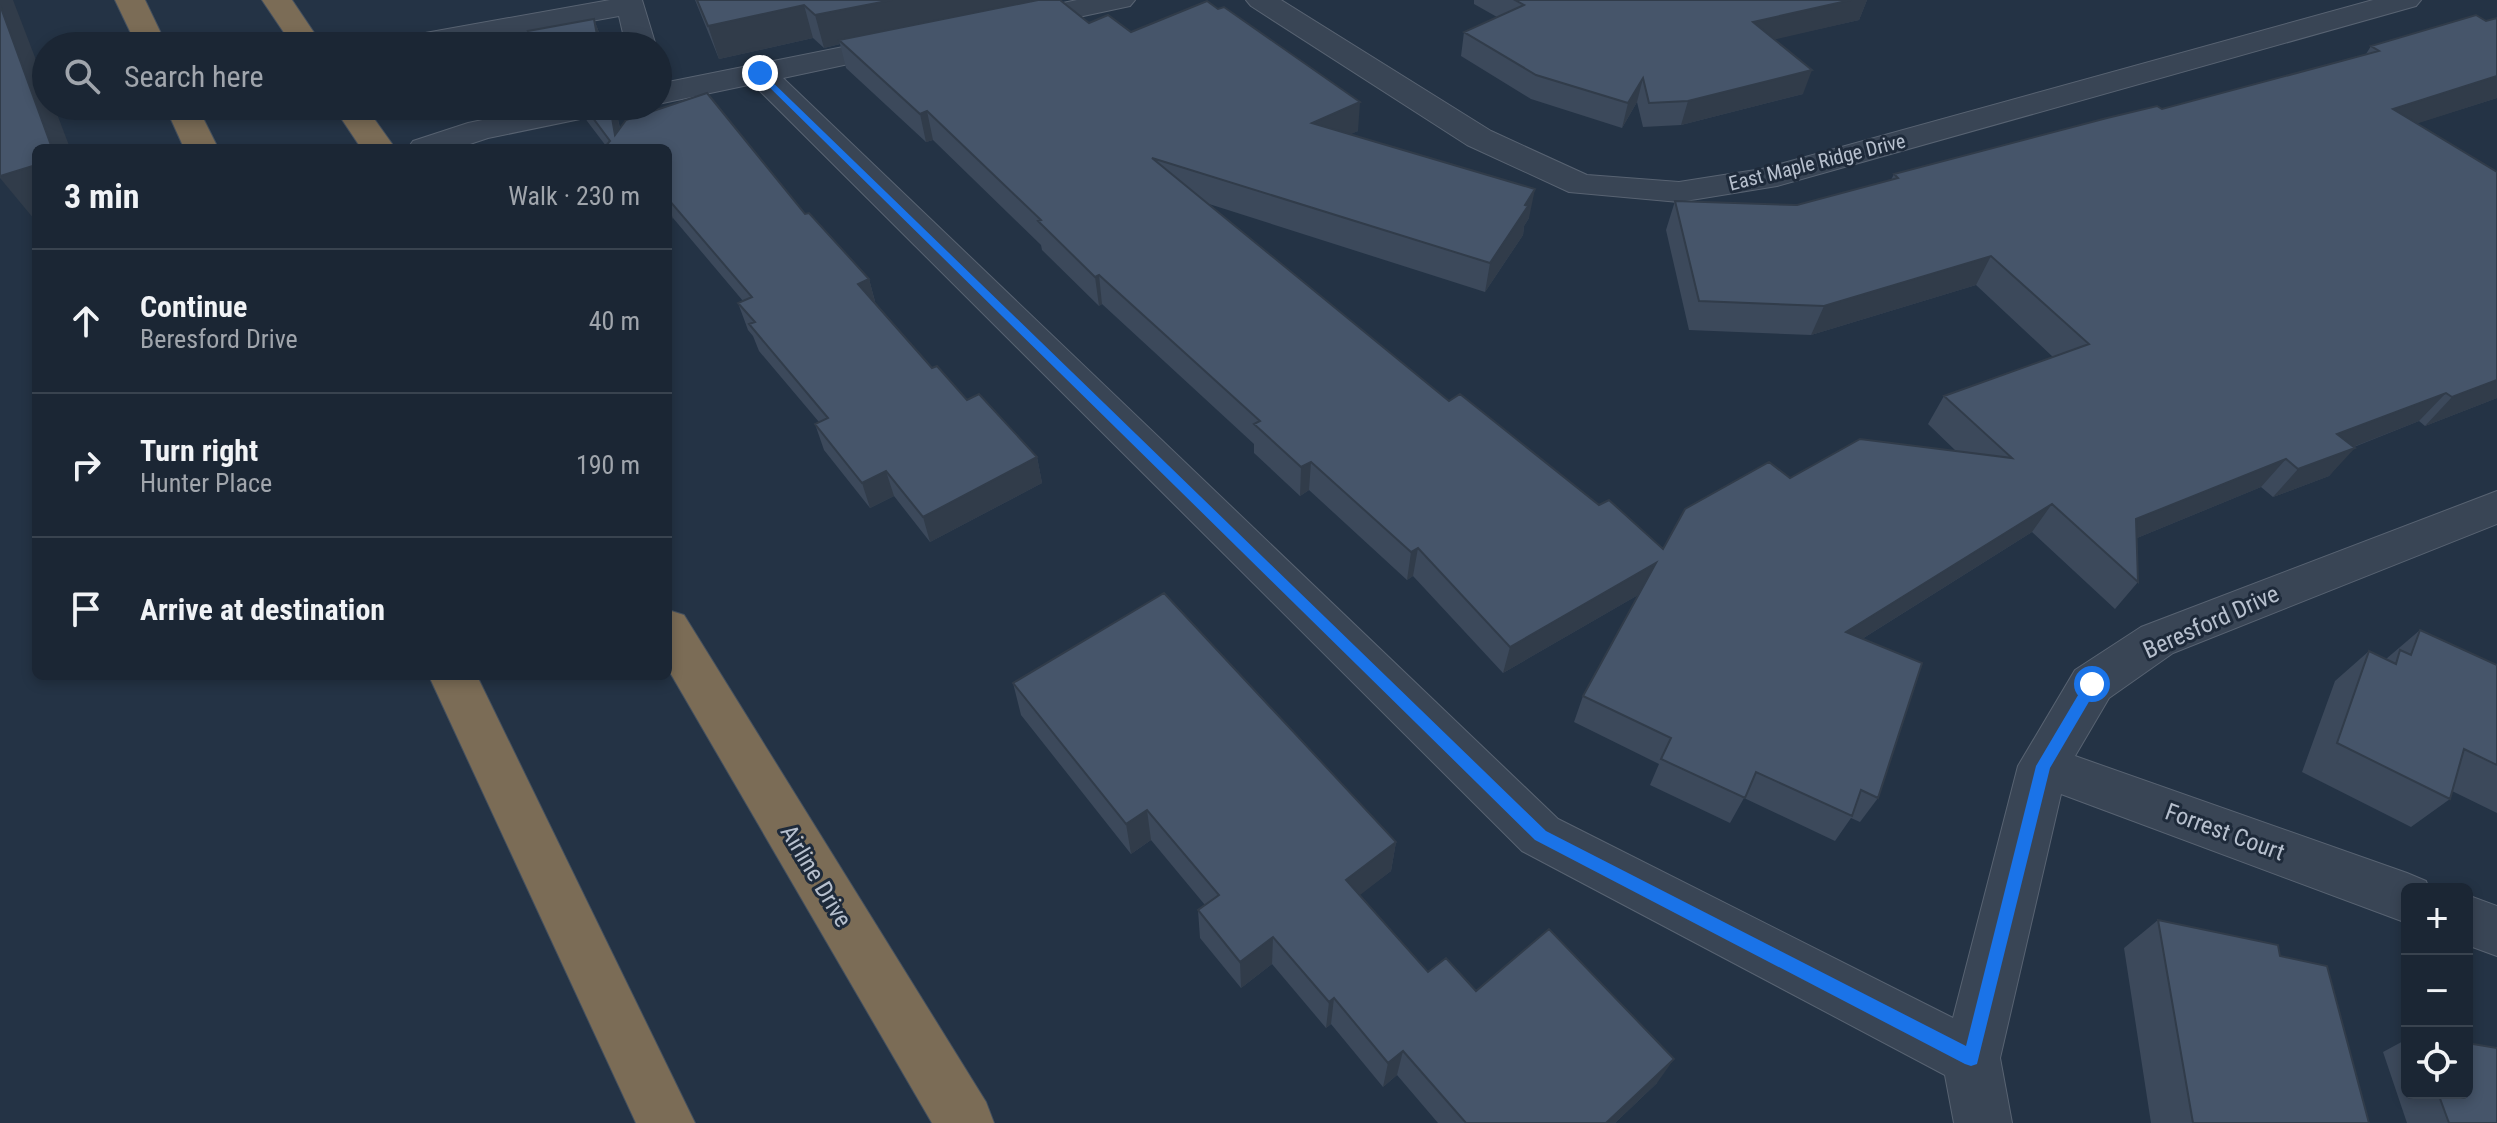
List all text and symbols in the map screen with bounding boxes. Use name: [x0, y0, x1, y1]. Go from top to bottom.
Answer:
search box: [32, 32, 672, 120]
icon: search: [60, 54, 104, 98]
route end: [742, 55, 778, 91]
text: Search here: [124, 59, 264, 94]
street label: East Maple Ridge Drive: [1726, 128, 1908, 196]
text: 3 min: [64, 176, 140, 216]
text: Walk · 230 m: [508, 181, 640, 211]
text: Continue: [140, 289, 247, 324]
icon: ahead: [64, 299, 108, 343]
text: 40 m: [589, 306, 640, 336]
text: Beresford Drive: [140, 324, 298, 354]
text: Turn right: [140, 433, 258, 468]
icon: right: [64, 443, 108, 487]
text: 190 m: [576, 450, 640, 480]
text: Hunter Place: [140, 468, 272, 498]
street label: Beresford Drive: [2139, 580, 2283, 664]
icon: arrive: [64, 587, 108, 631]
text: Arrive at destination: [140, 592, 385, 627]
route start: [2074, 666, 2110, 702]
street label: Forrest Court: [2162, 798, 2288, 866]
street label: Airline Drive: [775, 820, 857, 932]
map controls: [2401, 883, 2473, 1099]
button: +: [2401, 883, 2473, 955]
button: −: [2401, 955, 2473, 1027]
button: locate: [2401, 1027, 2473, 1099]

